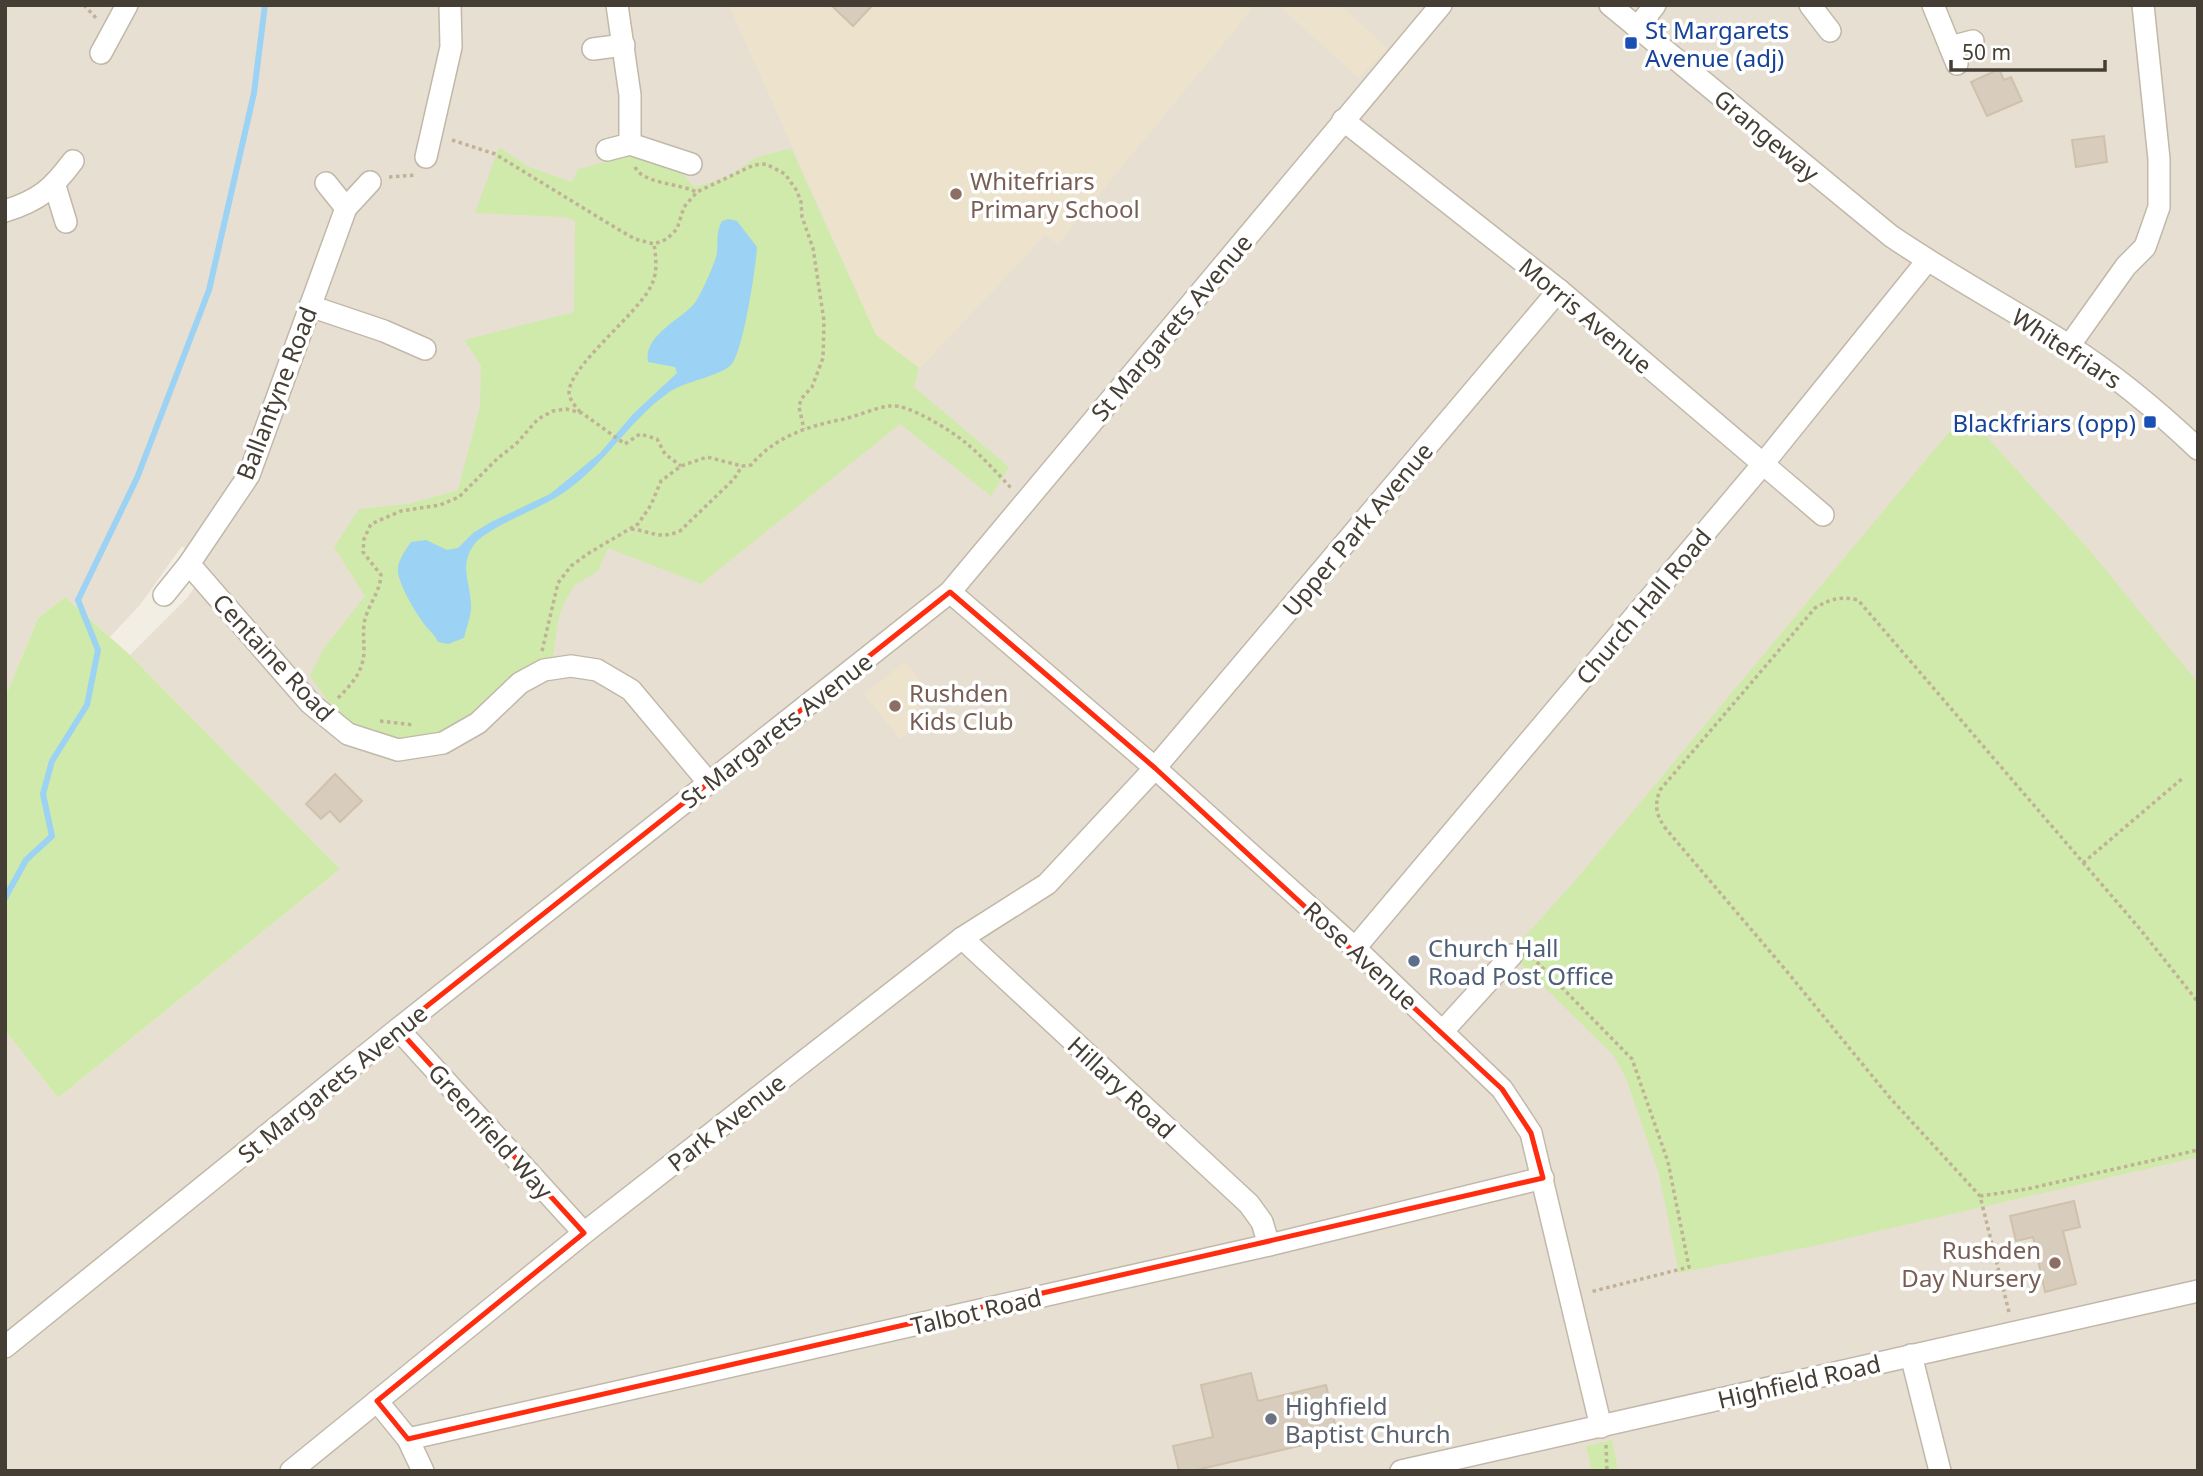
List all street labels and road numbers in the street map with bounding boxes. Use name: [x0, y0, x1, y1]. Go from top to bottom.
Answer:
street label: Grangeway: [1708, 81, 1827, 189]
street label: St Margarets Avenue: [1083, 226, 1259, 428]
street label: Morris Avenue: [1512, 250, 1660, 380]
street label: Whitefriars: [2006, 300, 2128, 396]
street label: Ballantyne Road: [228, 302, 324, 484]
street label: Upper Park Avenue: [1274, 435, 1440, 623]
street label: Church Hall Road: [1568, 521, 1718, 691]
street label: Centaine Road: [206, 586, 342, 728]
street label: St Margarets Avenue: [673, 645, 879, 815]
street label: Rose Avenue: [1297, 893, 1425, 1017]
street label: St Margarets Avenue: [230, 996, 434, 1170]
street label: Hillary Road: [1061, 1029, 1183, 1145]
street label: Greenfield Way: [421, 1056, 561, 1206]
street label: Park Avenue: [660, 1066, 792, 1178]
street label: Talbot Road: [908, 1280, 1044, 1342]
street label: Highfield Road: [1714, 1346, 1884, 1416]

